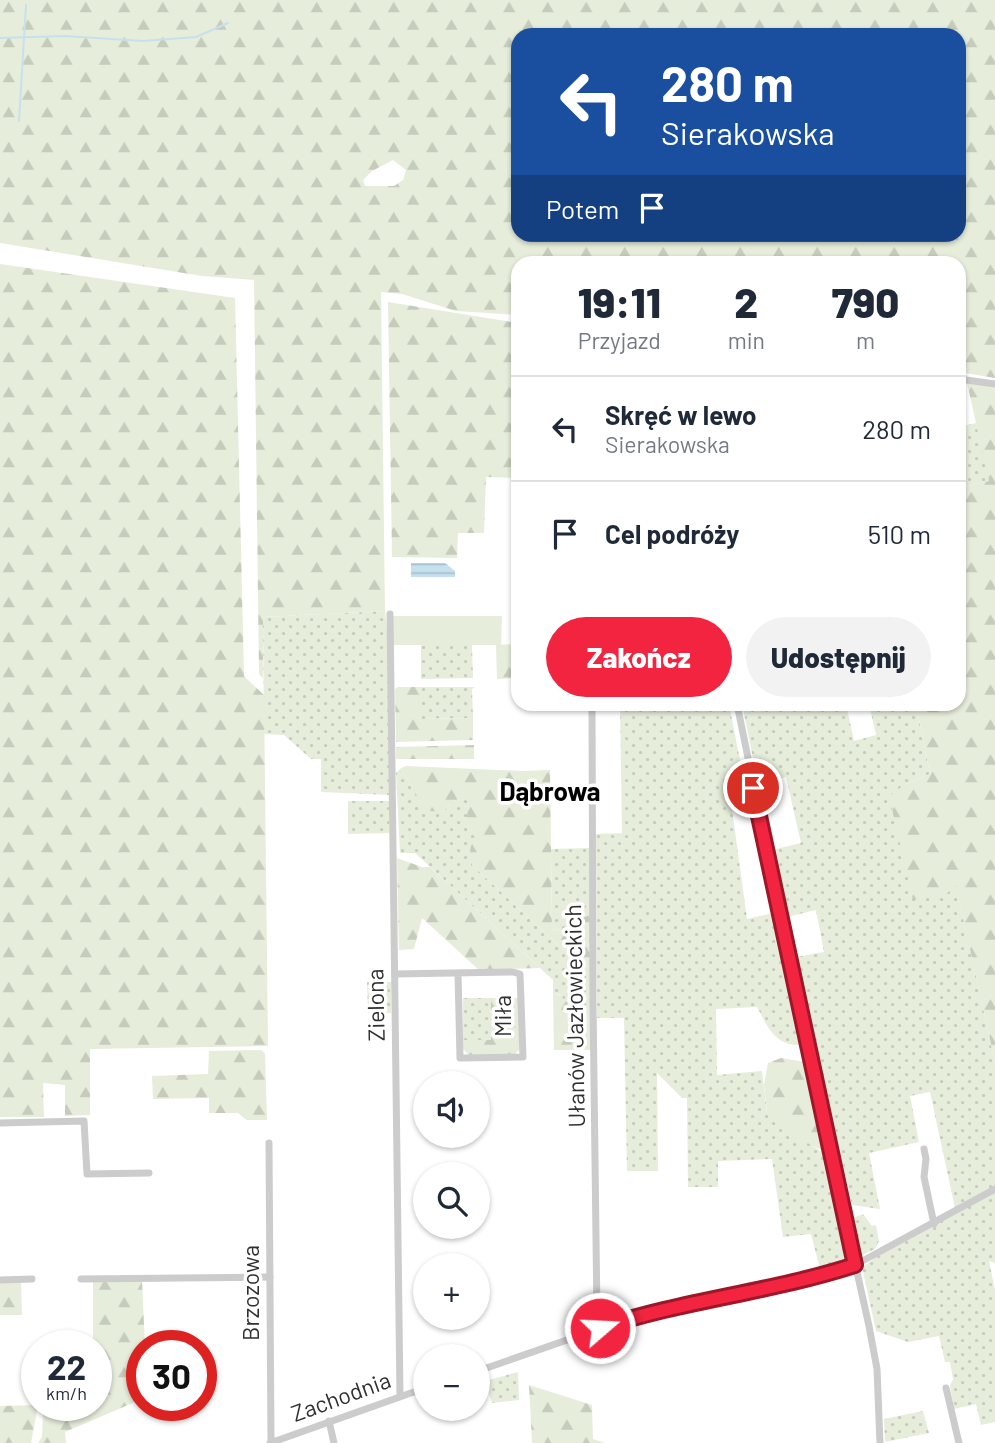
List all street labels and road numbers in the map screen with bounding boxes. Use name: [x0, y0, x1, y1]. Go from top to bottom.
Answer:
street label: Ułanów Jazłowieckich: [558, 904, 590, 1128]
street label: Zielona: [360, 968, 390, 1042]
street label: Miła: [488, 995, 516, 1037]
street label: Brzozowa: [236, 1245, 264, 1341]
street label: Zachodnia: [287, 1365, 394, 1427]

